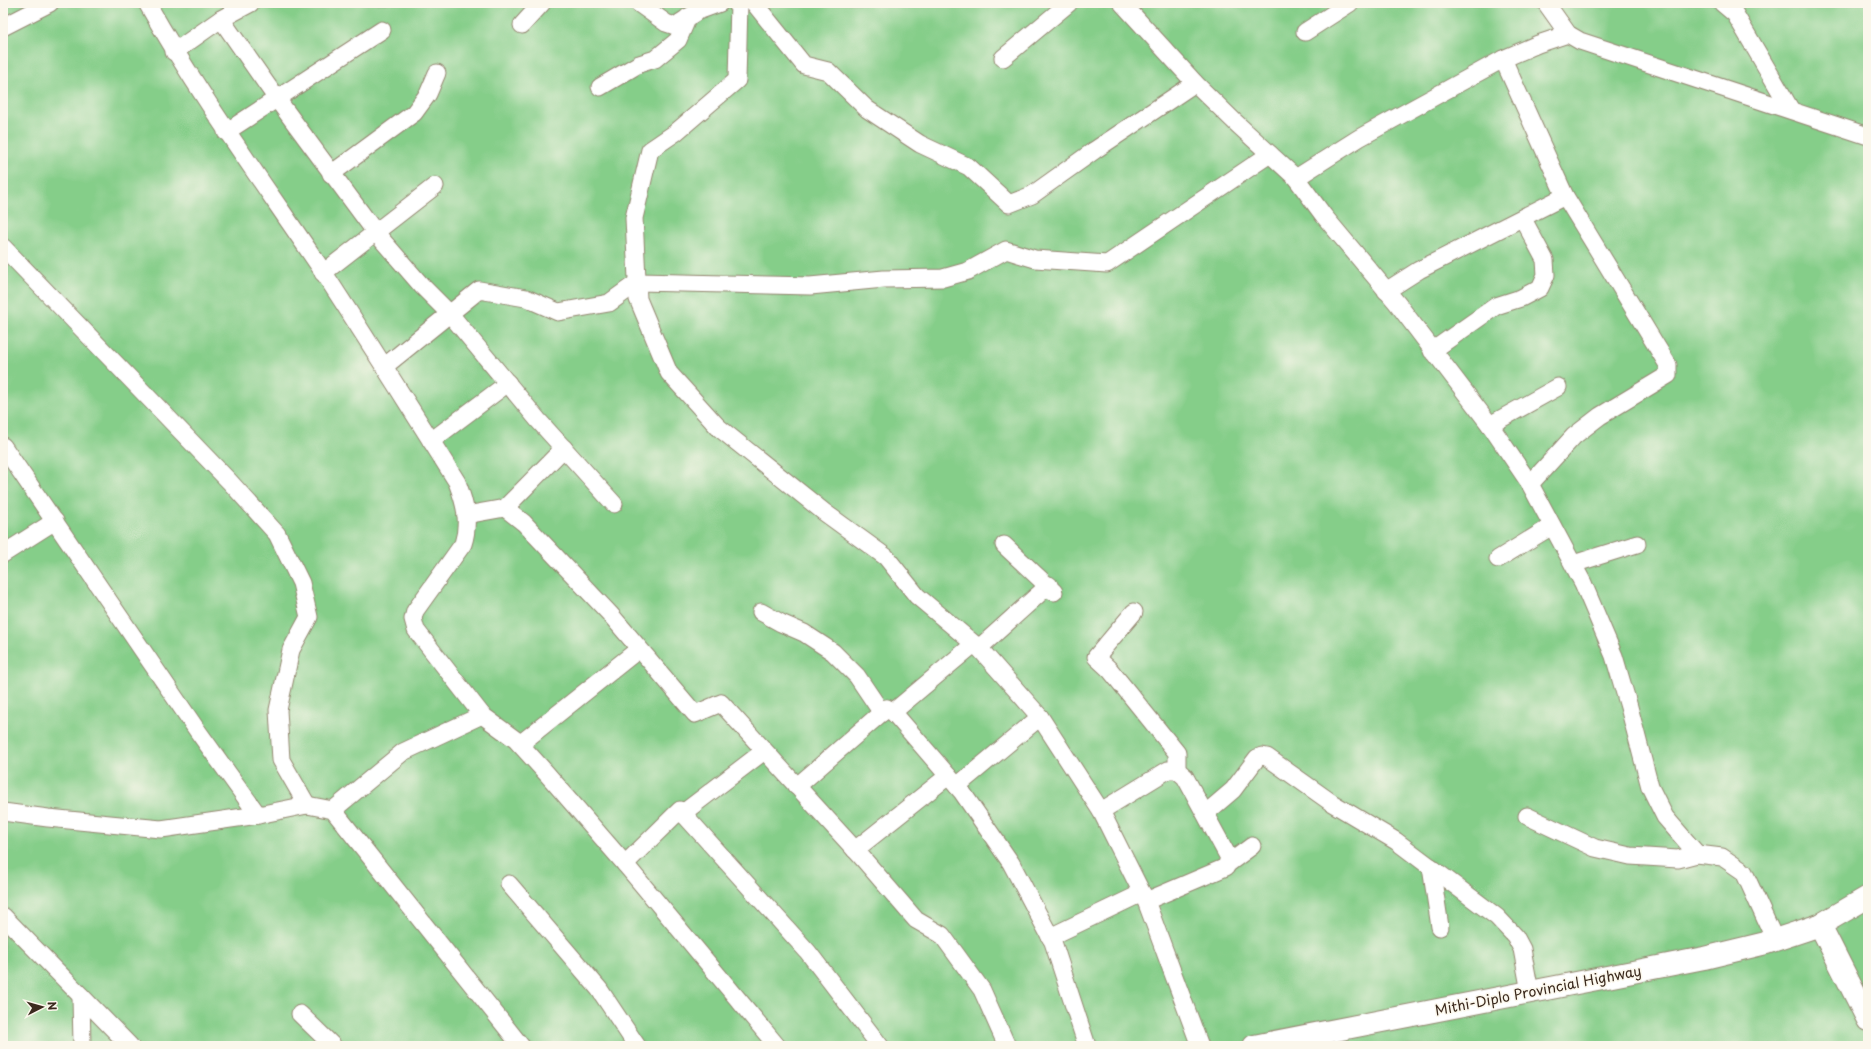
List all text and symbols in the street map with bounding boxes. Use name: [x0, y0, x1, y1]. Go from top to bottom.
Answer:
street label: Mithi-Diplo Provincial Highway: [1433, 960, 1643, 1020]
north arrow: [22, 987, 62, 1027]
text: N: [44, 1001, 61, 1011]

